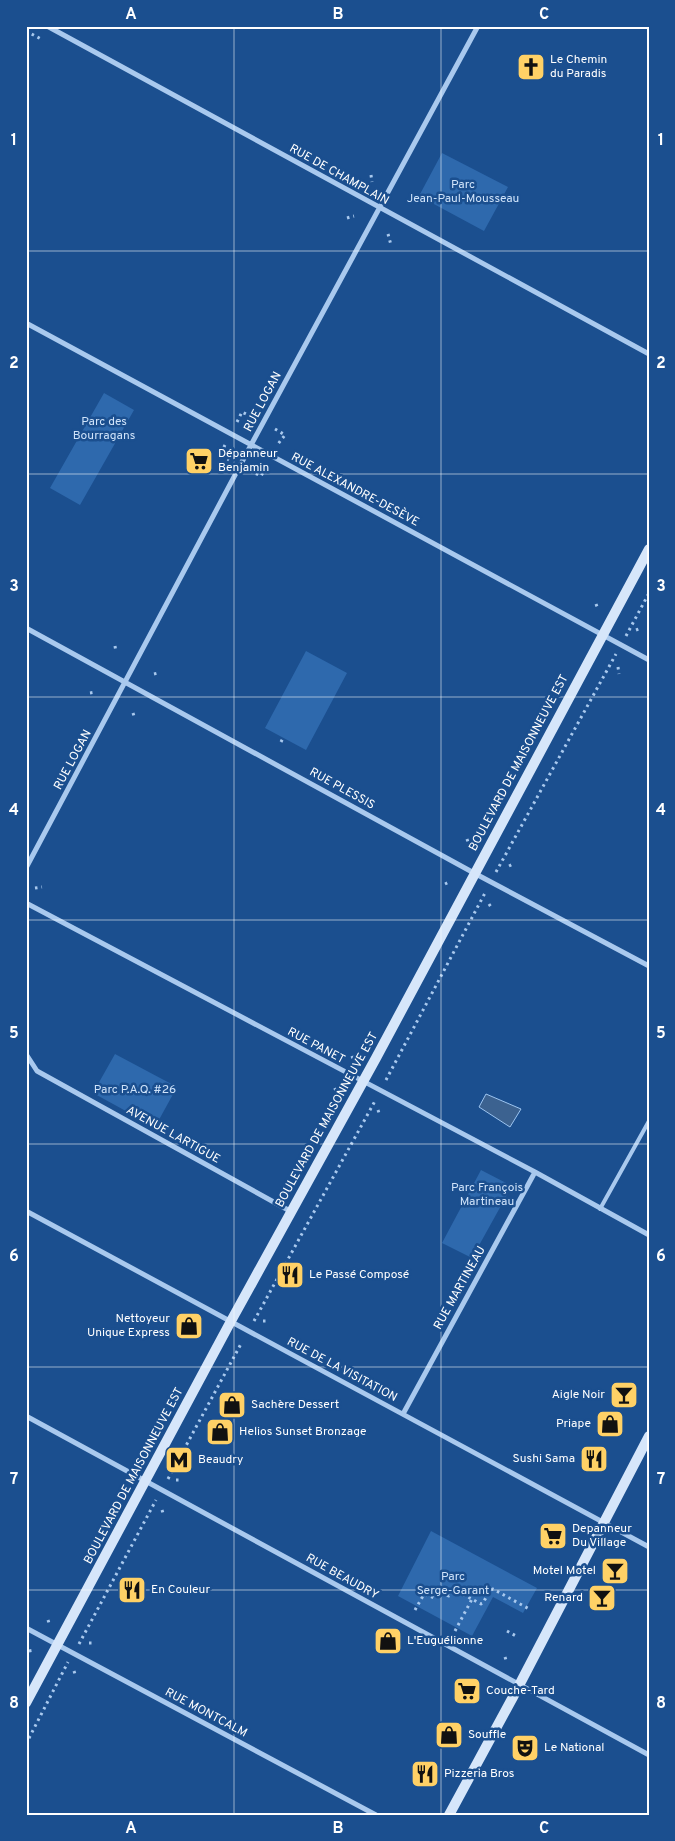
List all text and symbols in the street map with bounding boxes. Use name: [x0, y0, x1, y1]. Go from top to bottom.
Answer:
text: A: [125, 5, 137, 25]
text: B: [332, 5, 344, 25]
text: C: [539, 5, 549, 25]
church icon: Le Chemin du Paradis: [516, 52, 546, 82]
place label: Le Chemin du Paradis: [550, 52, 607, 82]
text: 1: [11, 131, 17, 151]
text: 1: [658, 131, 664, 151]
street label: RUE DE CHAMPLAIN: [286, 141, 392, 209]
park label: Parc Jean-Paul-Mousseau: [407, 177, 519, 207]
text: 2: [9, 354, 19, 374]
text: 2: [656, 354, 666, 374]
street label: RUE LOGAN: [240, 369, 286, 435]
park label: Parc des Bourragans: [73, 414, 135, 444]
supermarket icon: Dépanneur Benjamin: [184, 446, 214, 476]
place label: Dépanneur Benjamin: [218, 446, 278, 476]
street label: RUE ALEXANDRE-DESÈVE: [288, 449, 422, 531]
text: 3: [9, 577, 19, 597]
text: 3: [656, 577, 666, 597]
street label: BOULEVARD DE MAISONNEUVE EST: [465, 672, 573, 854]
street label: RUE LOGAN: [50, 727, 96, 793]
street label: RUE PLESSIS: [306, 764, 378, 814]
text: 4: [9, 801, 19, 821]
text: 4: [656, 801, 666, 821]
text: 5: [9, 1024, 19, 1044]
street label: RUE PANET: [284, 1024, 348, 1068]
text: 5: [656, 1024, 666, 1044]
street label: BOULEVARD DE MAISONNEUVE EST: [272, 1030, 382, 1210]
park label: Parc P.A.Q. #26: [94, 1082, 176, 1098]
street label: AVENUE LARTIGUE: [123, 1103, 223, 1167]
park label: Parc François Martineau: [451, 1180, 523, 1210]
street label: RUE MARTINEAU: [430, 1243, 490, 1333]
text: 6: [9, 1247, 19, 1267]
text: 6: [656, 1247, 666, 1267]
restaurant icon: Le Passé Composé: [275, 1260, 305, 1290]
place label: Le Passé Composé: [309, 1267, 409, 1283]
place label: Nettoyeur Unique Express: [87, 1311, 170, 1341]
shop icon: Nettoyeur Unique Express: [174, 1311, 204, 1341]
street label: RUE DE LA VISITATION: [284, 1334, 400, 1406]
bar icon: Aigle Noir: [609, 1380, 639, 1410]
street label: BOULEVARD DE MAISONNEUVE EST: [80, 1385, 188, 1567]
place label: Aigle Noir: [552, 1387, 605, 1403]
shop icon: Sachère Dessert: [217, 1390, 247, 1420]
place label: Sachère Dessert: [251, 1397, 339, 1413]
shop icon: Priape: [595, 1409, 625, 1439]
place label: Priape: [556, 1416, 591, 1432]
shop icon: Helios Sunset Bronzage: [205, 1417, 235, 1447]
place label: Helios Sunset Bronzage: [239, 1424, 366, 1440]
restaurant icon: Sushi Sama: [579, 1444, 609, 1474]
metro station icon: Beaudry: [164, 1445, 194, 1475]
place label: Sushi Sama: [513, 1451, 575, 1467]
place label: Beaudry: [198, 1452, 243, 1468]
text: 7: [10, 1470, 18, 1490]
text: 7: [657, 1470, 665, 1490]
supermarket icon: Depanneur Du Village: [538, 1521, 568, 1551]
place label: Depanneur Du Village: [572, 1521, 632, 1551]
street label: RUE BEAUDRY: [303, 1550, 381, 1604]
bar icon: Motel Motel: [600, 1556, 630, 1586]
place label: Motel Motel: [533, 1563, 596, 1579]
park label: Parc Serge-Garant: [417, 1569, 489, 1599]
restaurant icon: En Couleur: [117, 1575, 147, 1605]
place label: En Couleur: [151, 1582, 210, 1598]
bar icon: Renard: [587, 1583, 617, 1613]
place label: Renard: [544, 1590, 583, 1606]
shop icon: L'Euguélionne: [373, 1626, 403, 1656]
place label: L'Euguélionne: [407, 1633, 483, 1649]
supermarket icon: Couche-Tard: [452, 1676, 482, 1706]
place label: Couche-Tard: [486, 1683, 555, 1699]
street label: RUE MONTCALM: [162, 1685, 250, 1741]
text: 8: [9, 1694, 19, 1714]
text: 8: [656, 1694, 666, 1714]
shop icon: Souffle: [434, 1720, 464, 1750]
place label: Souffle: [468, 1727, 506, 1743]
theatre icon: Le National: [510, 1733, 540, 1763]
place label: Le National: [544, 1740, 605, 1756]
restaurant icon: Pizzeria Bros: [410, 1759, 440, 1789]
place label: Pizzeria Bros: [444, 1766, 514, 1782]
text: A: [125, 1819, 137, 1839]
text: B: [332, 1819, 344, 1839]
text: C: [539, 1819, 549, 1839]

